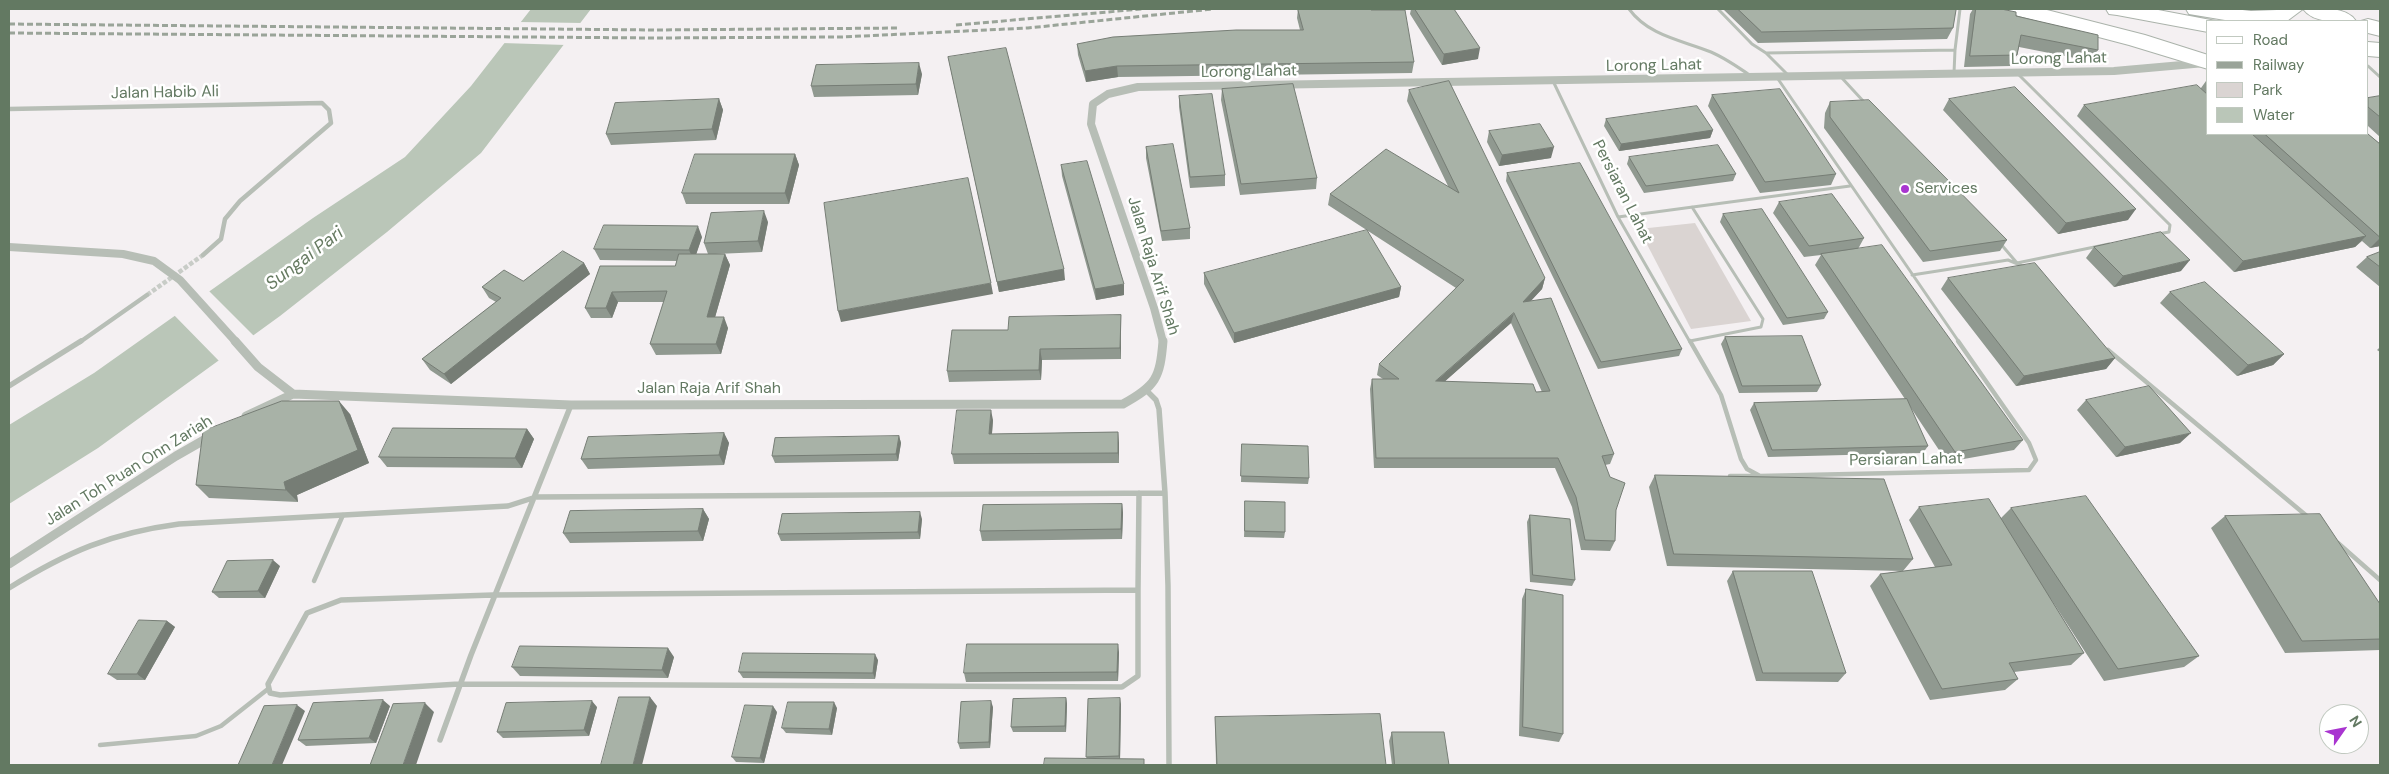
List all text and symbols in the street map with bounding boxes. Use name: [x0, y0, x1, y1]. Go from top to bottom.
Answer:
legend: [2206, 20, 2369, 135]
text: Road: [2253, 30, 2288, 50]
street label: Lorong Lahat: [2011, 49, 2107, 69]
text: Railway: [2253, 55, 2304, 75]
street label: Lorong Lahat: [1606, 56, 1702, 76]
street label: Lorong Lahat: [1201, 62, 1297, 82]
text: Park: [2253, 80, 2283, 100]
street label: Jalan Habib Ali: [111, 82, 219, 104]
text: Water: [2253, 105, 2294, 125]
street label: Persiaran Lahat: [1588, 137, 1656, 247]
place label: Services: [1915, 179, 1978, 199]
marker: Services: [1899, 183, 1911, 195]
street label: Jalan Raja Arif Shah: [1123, 194, 1183, 338]
water label: Sungai Pari: [262, 223, 348, 295]
street label: Jalan Raja Arif Shah: [637, 379, 781, 399]
street label: Jalan Toh Puan Onn Zariah: [42, 412, 216, 530]
street label: Persiaran Lahat: [1849, 449, 1963, 471]
north arrow: [2319, 704, 2369, 754]
text: N: [2345, 712, 2366, 731]

